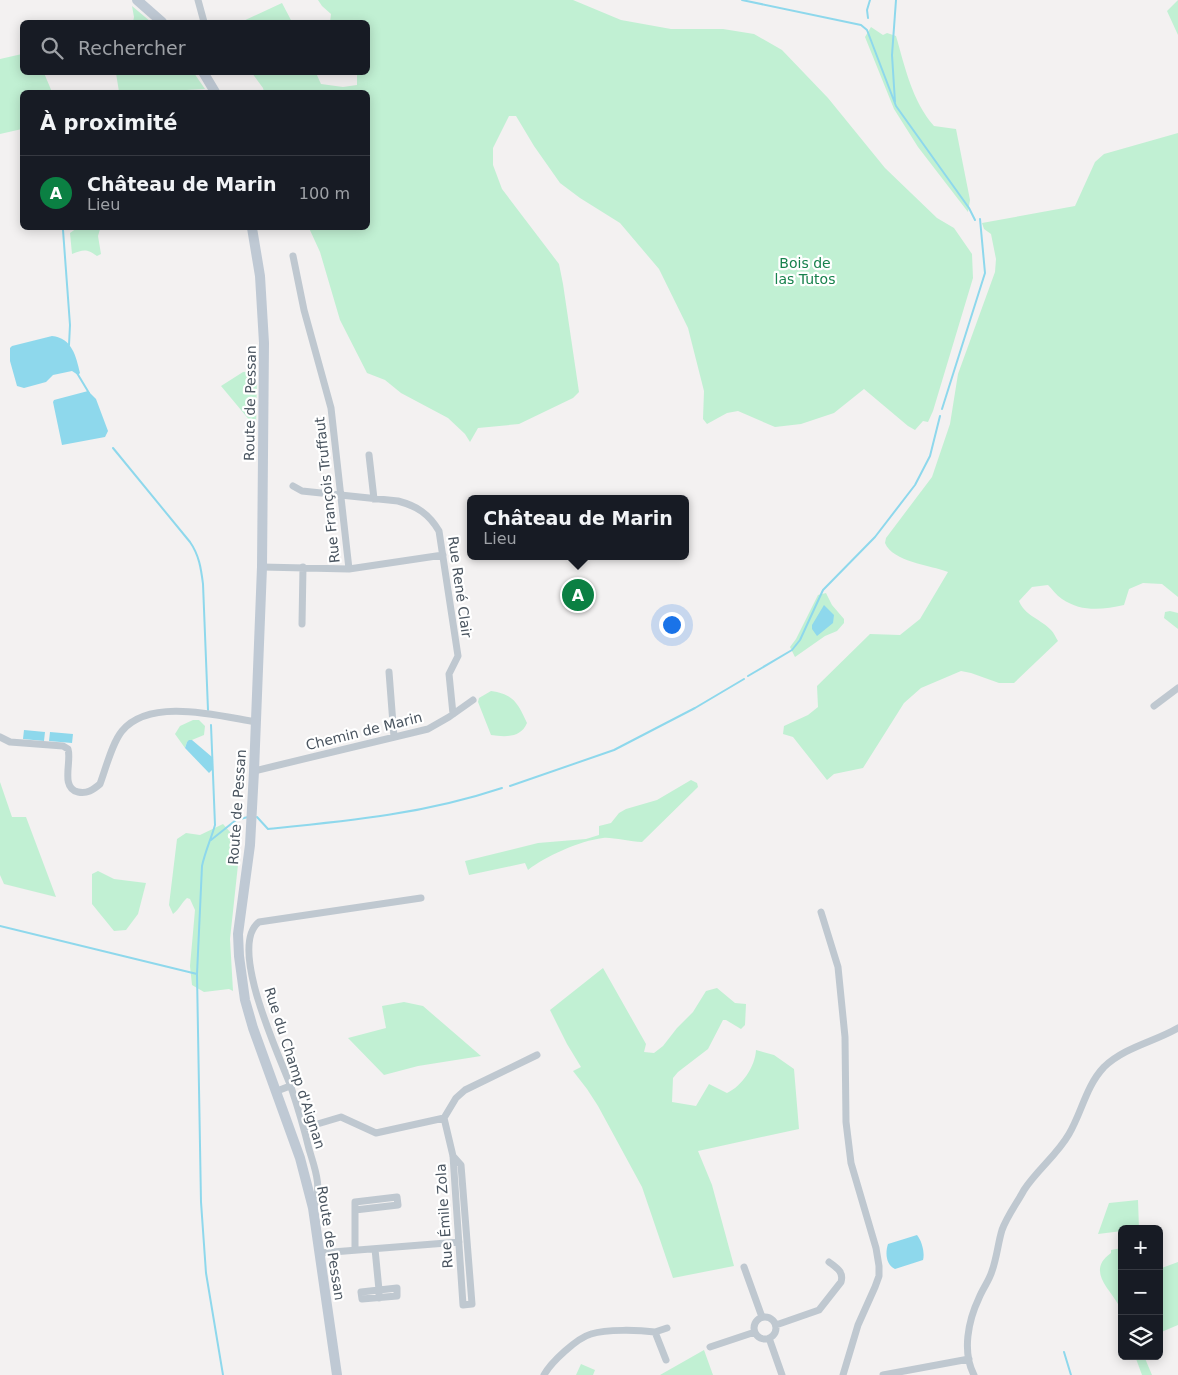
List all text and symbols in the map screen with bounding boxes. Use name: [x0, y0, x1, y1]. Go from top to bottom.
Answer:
search box: [20, 20, 370, 75]
icon: search: [38, 34, 66, 62]
text: Rechercher: [78, 37, 186, 59]
text: À proximité: [40, 111, 177, 135]
text: Château de Marin: [87, 173, 276, 195]
text: A: [50, 184, 62, 203]
text: 100 m: [299, 184, 350, 203]
text: Lieu: [87, 195, 120, 214]
park label: Bois de las Tutos: [775, 255, 835, 287]
street label: Route de Pessan: [241, 345, 259, 461]
street label: Rue François Truffaut: [311, 416, 343, 564]
popup: [467, 495, 689, 560]
text: Château de Marin: [483, 507, 673, 529]
text: Lieu: [483, 529, 517, 548]
street label: Rue René Clair: [445, 535, 475, 639]
pin: A: [562, 576, 594, 614]
your location: [659, 612, 685, 638]
street label: Chemin de Marin: [304, 709, 424, 753]
street label: Route de Pessan: [225, 749, 249, 865]
street label: Rue du Champ d'Aignan: [261, 985, 329, 1151]
street label: Rue Émile Zola: [432, 1163, 456, 1269]
street label: Route de Pessan: [314, 1185, 348, 1301]
map controls: [1118, 1225, 1163, 1360]
button: +: [1118, 1225, 1163, 1270]
button: −: [1118, 1270, 1163, 1315]
button: layers: [1118, 1315, 1163, 1360]

